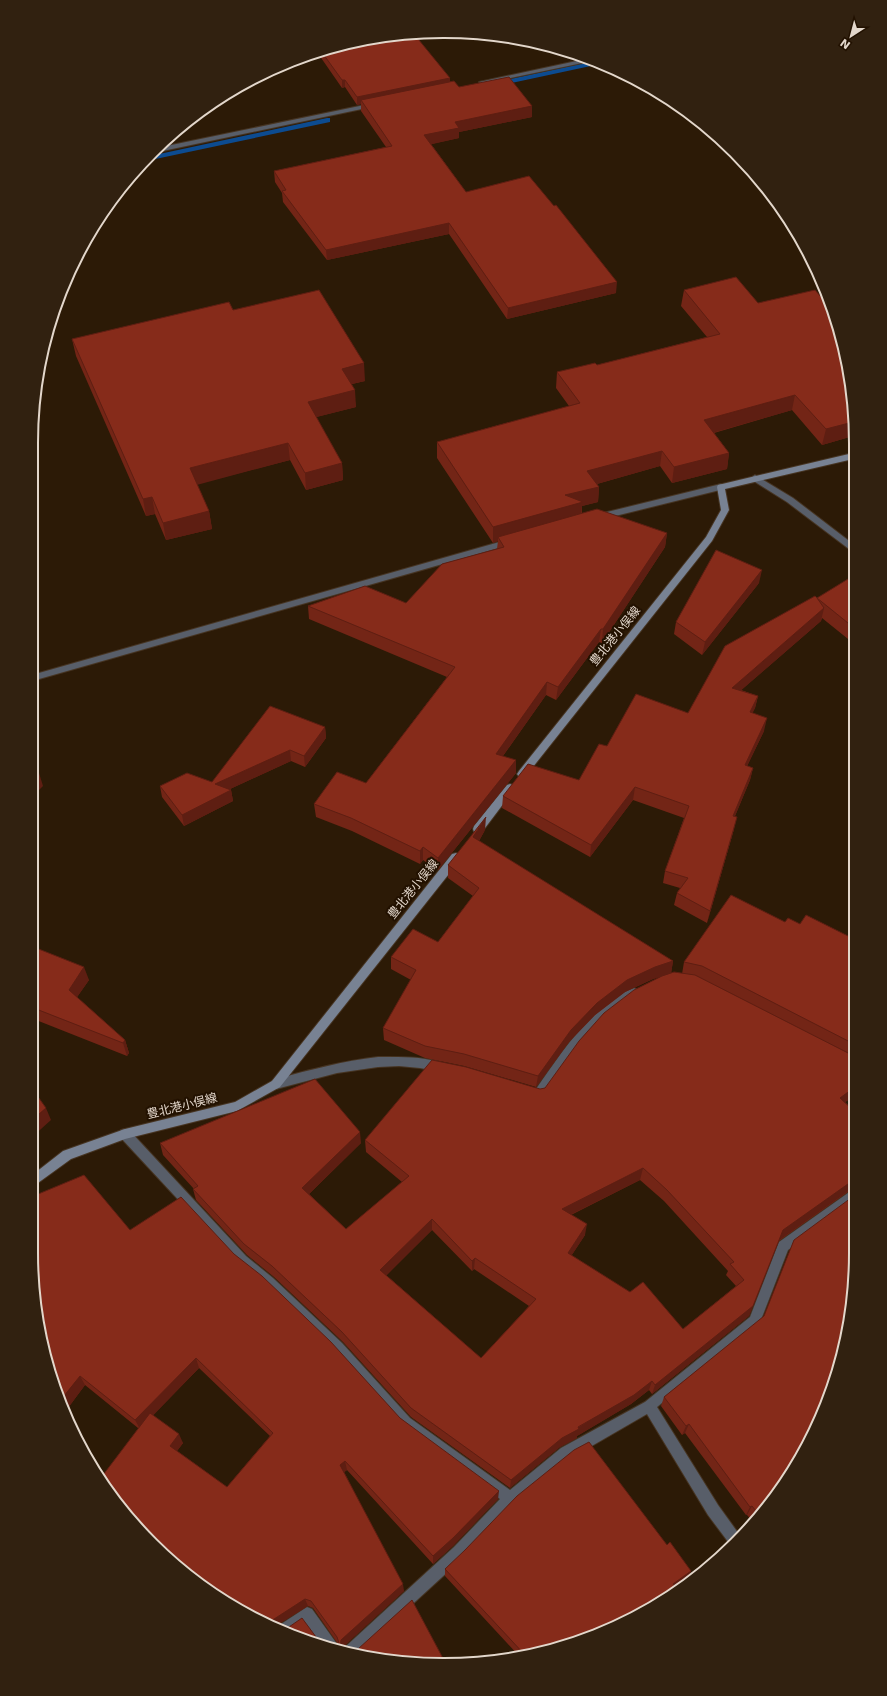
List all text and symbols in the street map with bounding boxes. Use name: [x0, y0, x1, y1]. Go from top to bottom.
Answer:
north arrow: [831, 16, 871, 56]
text: N: [838, 36, 853, 52]
street label: 豊北港小俣線: [587, 604, 643, 668]
street label: 豊北港小俣線: [385, 857, 441, 921]
street label: 豊北港小俣線: [145, 1090, 219, 1122]

